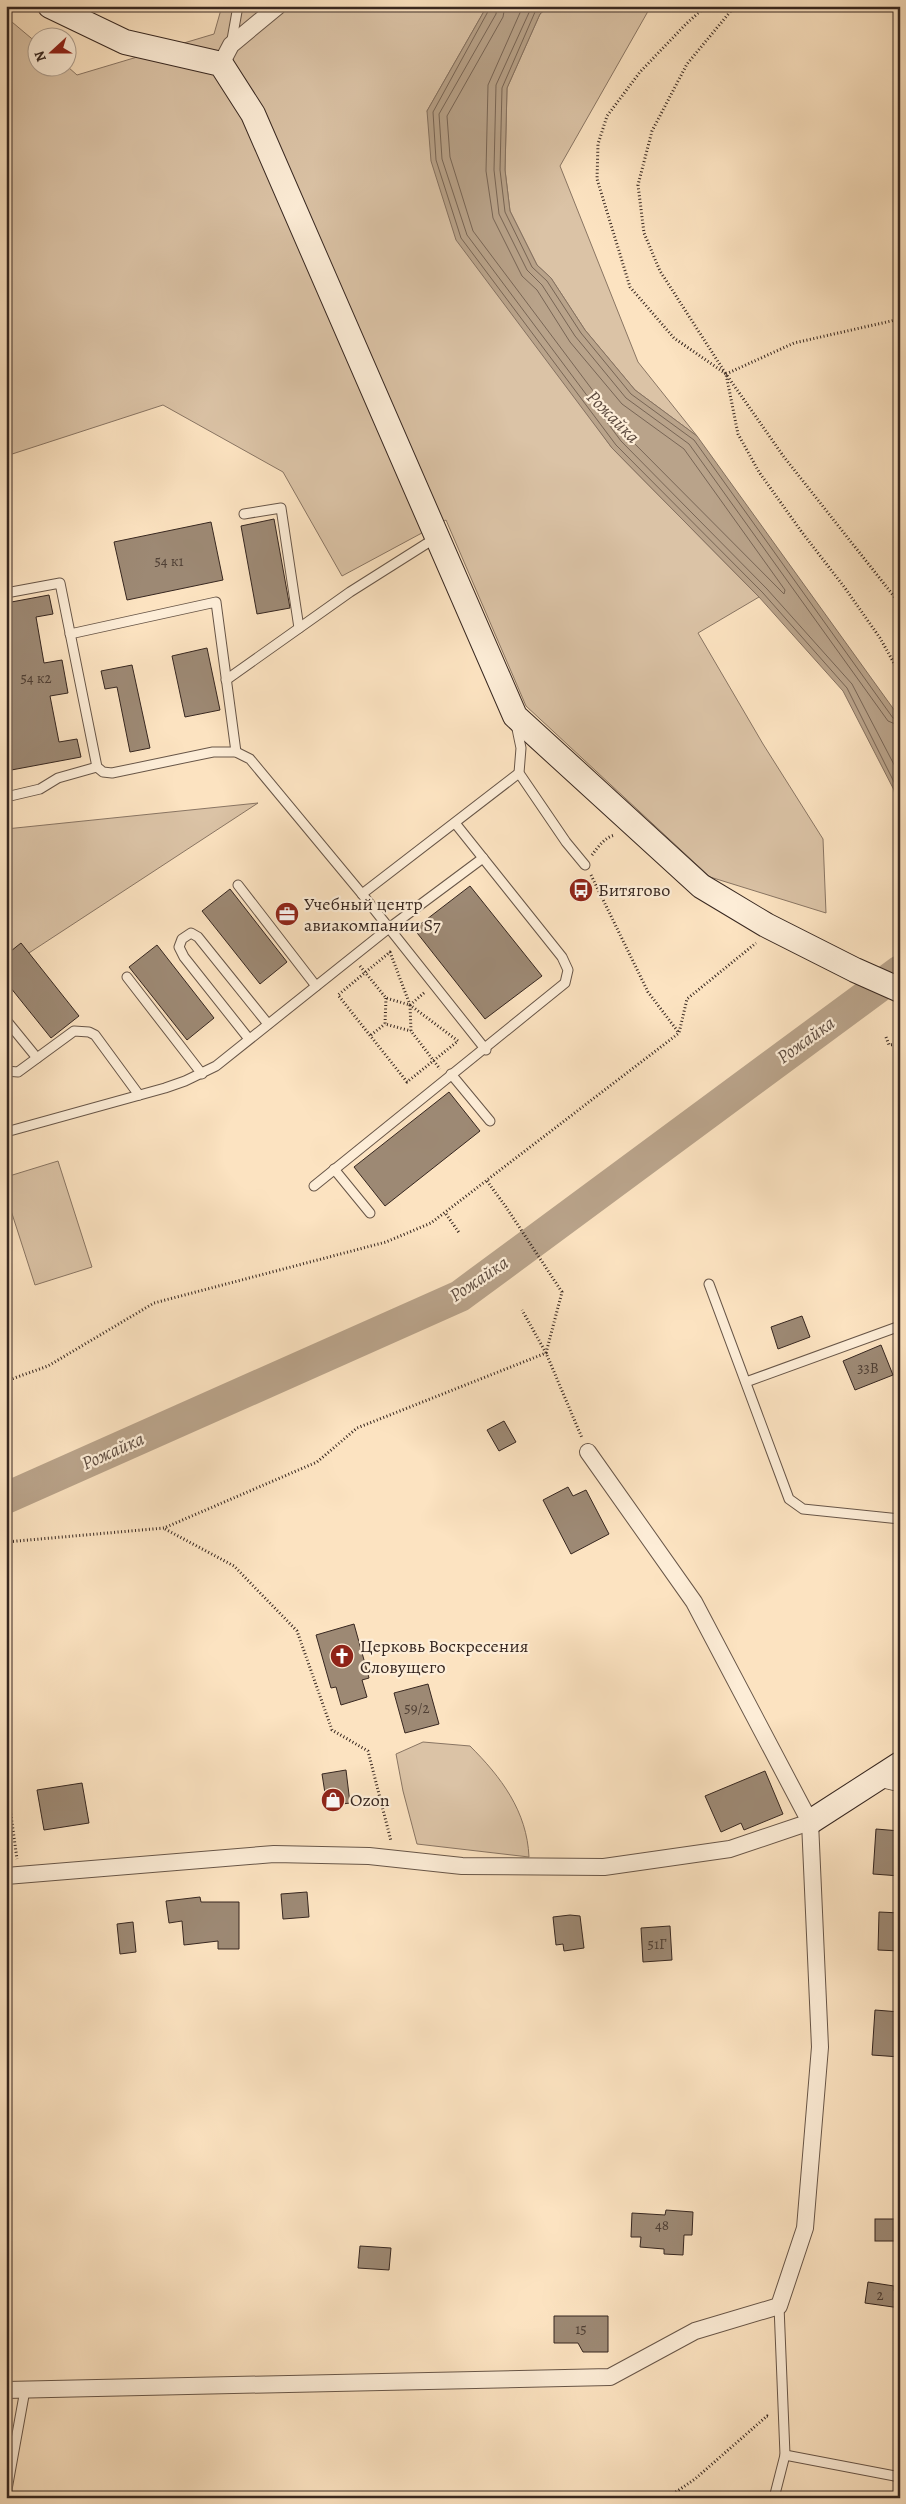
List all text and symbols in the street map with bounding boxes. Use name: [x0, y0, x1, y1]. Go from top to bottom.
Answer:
north arrow: [28, 28, 78, 78]
text: N: [30, 48, 51, 65]
water label: Рожайка: [580, 384, 646, 450]
house number: 54 к1: [154, 551, 184, 571]
house number: 54 к2: [20, 668, 52, 688]
bus stop icon: Битягово: [568, 877, 594, 903]
place label: Битягово: [598, 878, 670, 902]
place label: Учебный центр авиакомпании S7: [304, 892, 441, 937]
office icon: Учебный центр авиакомпании S7: [274, 901, 300, 927]
water label: Рожайка: [772, 1010, 840, 1070]
water label: Рожайка: [444, 1250, 514, 1308]
house number: 33В: [857, 1358, 879, 1378]
water label: Рожайка: [78, 1426, 149, 1476]
place label: Церковь Воскресения Словущего: [360, 1634, 528, 1679]
church icon: Церковь Воскресения Словущего: [329, 1643, 355, 1669]
house number: 59/2: [404, 1698, 430, 1718]
shop icon: Ozon: [320, 1787, 346, 1813]
place label: Ozon: [350, 1788, 390, 1812]
house number: 51Г: [648, 1934, 667, 1954]
house number: 48: [655, 2215, 669, 2235]
house number: 2: [876, 2285, 884, 2305]
house number: 15: [575, 2319, 587, 2339]

